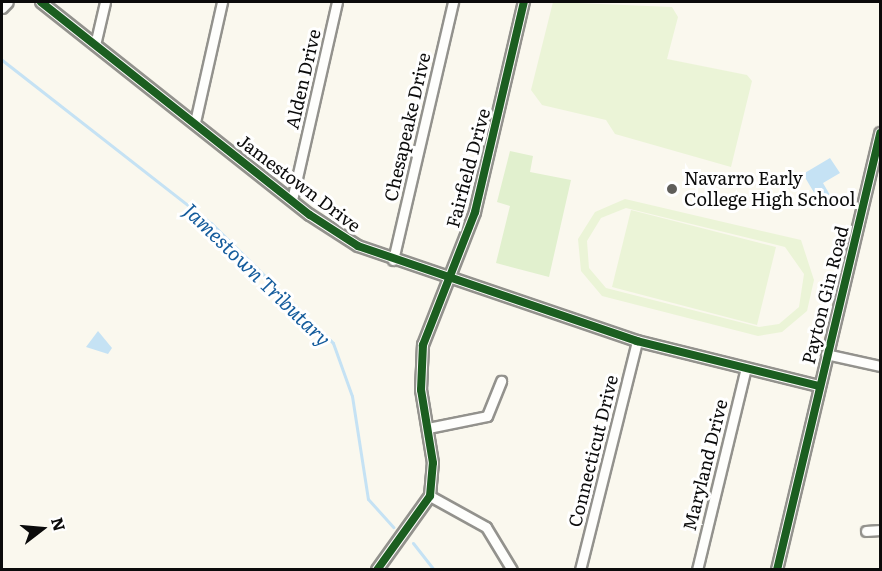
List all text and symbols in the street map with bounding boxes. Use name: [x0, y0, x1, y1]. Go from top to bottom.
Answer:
street label: Alden Drive: [281, 27, 325, 131]
street label: Chesapeake Drive: [379, 50, 435, 204]
street label: Fairfield Drive: [442, 106, 494, 230]
street label: Jamestown Drive: [233, 130, 365, 236]
place label: Navarro Early College High School: [684, 168, 855, 210]
marker: Navarro Early College High School: [665, 182, 679, 196]
water label: Jamestown Tributary: [180, 198, 336, 350]
street label: Payton Gin Road: [797, 224, 853, 366]
street label: Connecticut Drive: [564, 373, 622, 529]
street label: Maryland Drive: [678, 397, 732, 533]
north arrow: [12, 499, 72, 559]
text: N: [46, 514, 73, 534]

